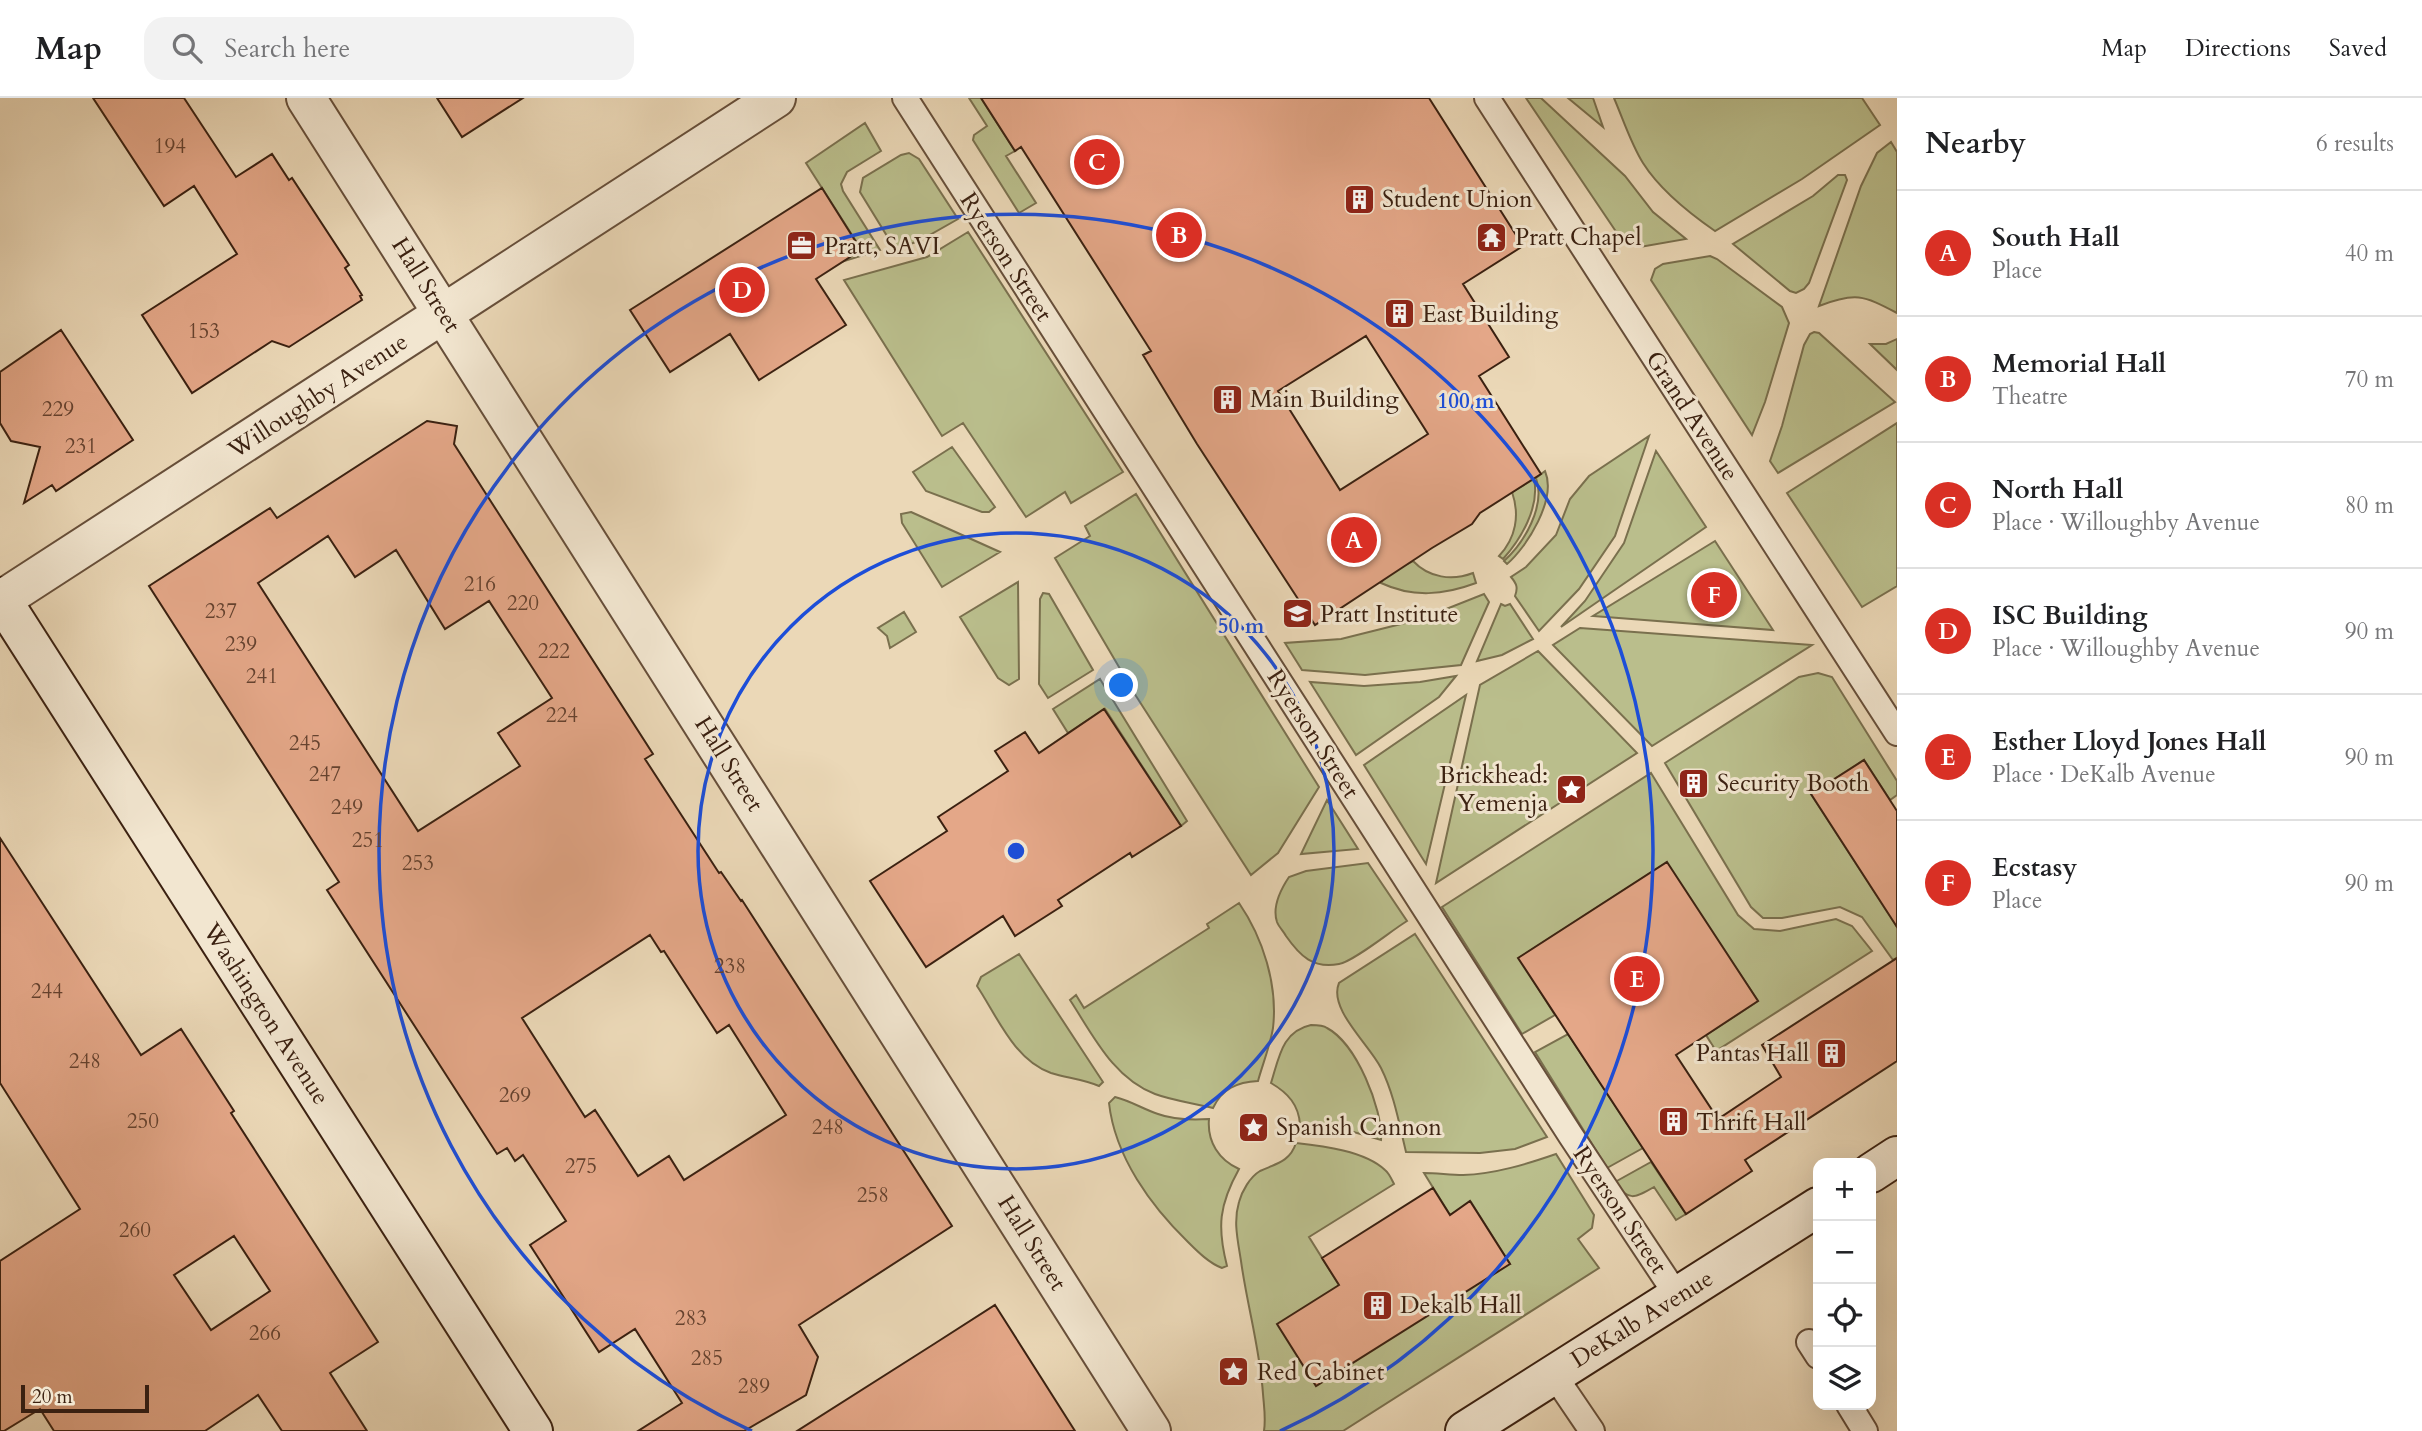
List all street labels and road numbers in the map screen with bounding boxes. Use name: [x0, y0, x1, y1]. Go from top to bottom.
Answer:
street label: Ryerson Street: [952, 186, 1060, 328]
street label: Hall Street: [384, 231, 469, 339]
street label: Willoughby Avenue: [221, 325, 414, 467]
street label: Grand Avenue: [1638, 345, 1746, 487]
street label: Ryerson Street: [1259, 663, 1367, 805]
street label: Hall Street: [687, 710, 772, 818]
street label: Washington Avenue: [194, 916, 337, 1111]
street label: Ryerson Street: [1565, 1140, 1675, 1281]
street label: Hall Street: [990, 1189, 1075, 1297]
street label: DeKalb Avenue: [1565, 1262, 1719, 1376]

